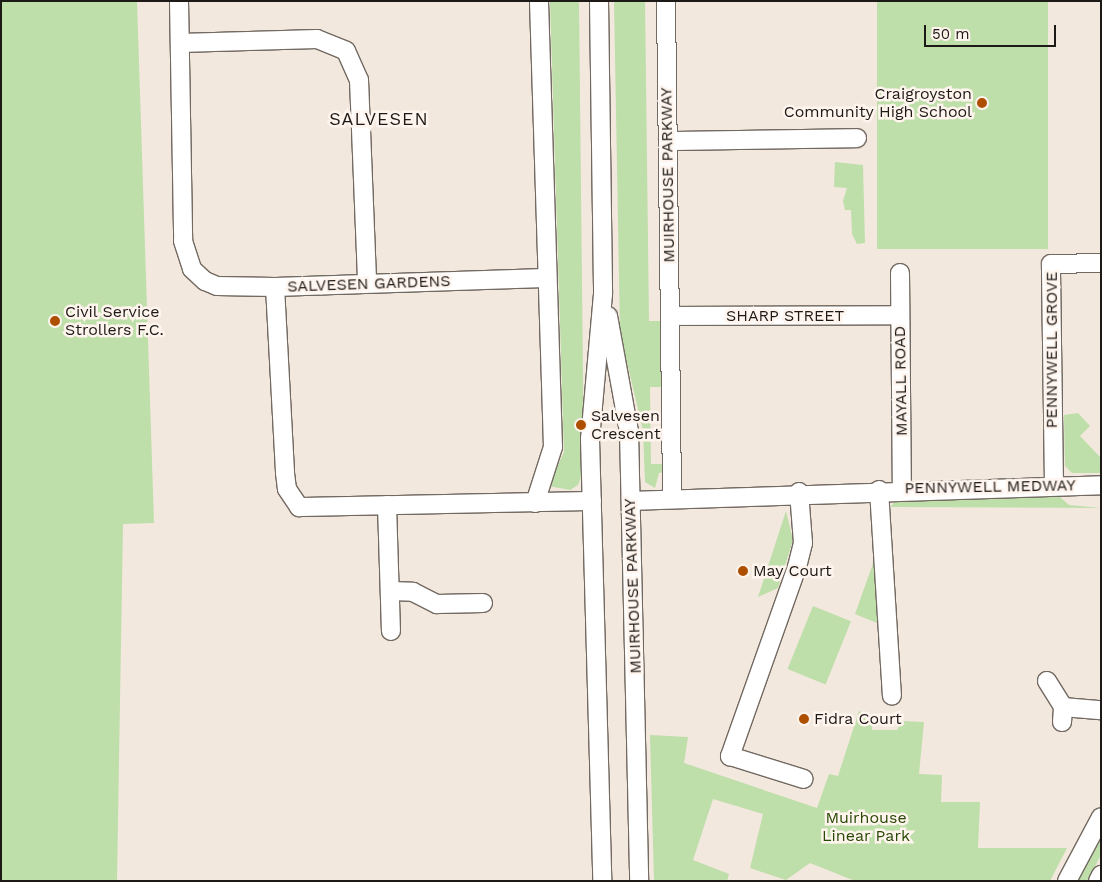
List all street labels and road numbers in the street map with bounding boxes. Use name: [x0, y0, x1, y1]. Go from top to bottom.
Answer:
street label: MUIRHOUSE PARKWAY: [657, 87, 679, 263]
street label: PENNYWELL GROVE: [1042, 271, 1062, 429]
street label: SALVESEN GARDENS: [287, 272, 451, 296]
street label: SHARP STREET: [726, 306, 844, 326]
street label: MAYALL ROAD: [890, 325, 912, 437]
street label: PENNYWELL MEDWAY: [904, 476, 1076, 498]
street label: MUIRHOUSE PARKWAY: [620, 498, 646, 674]

